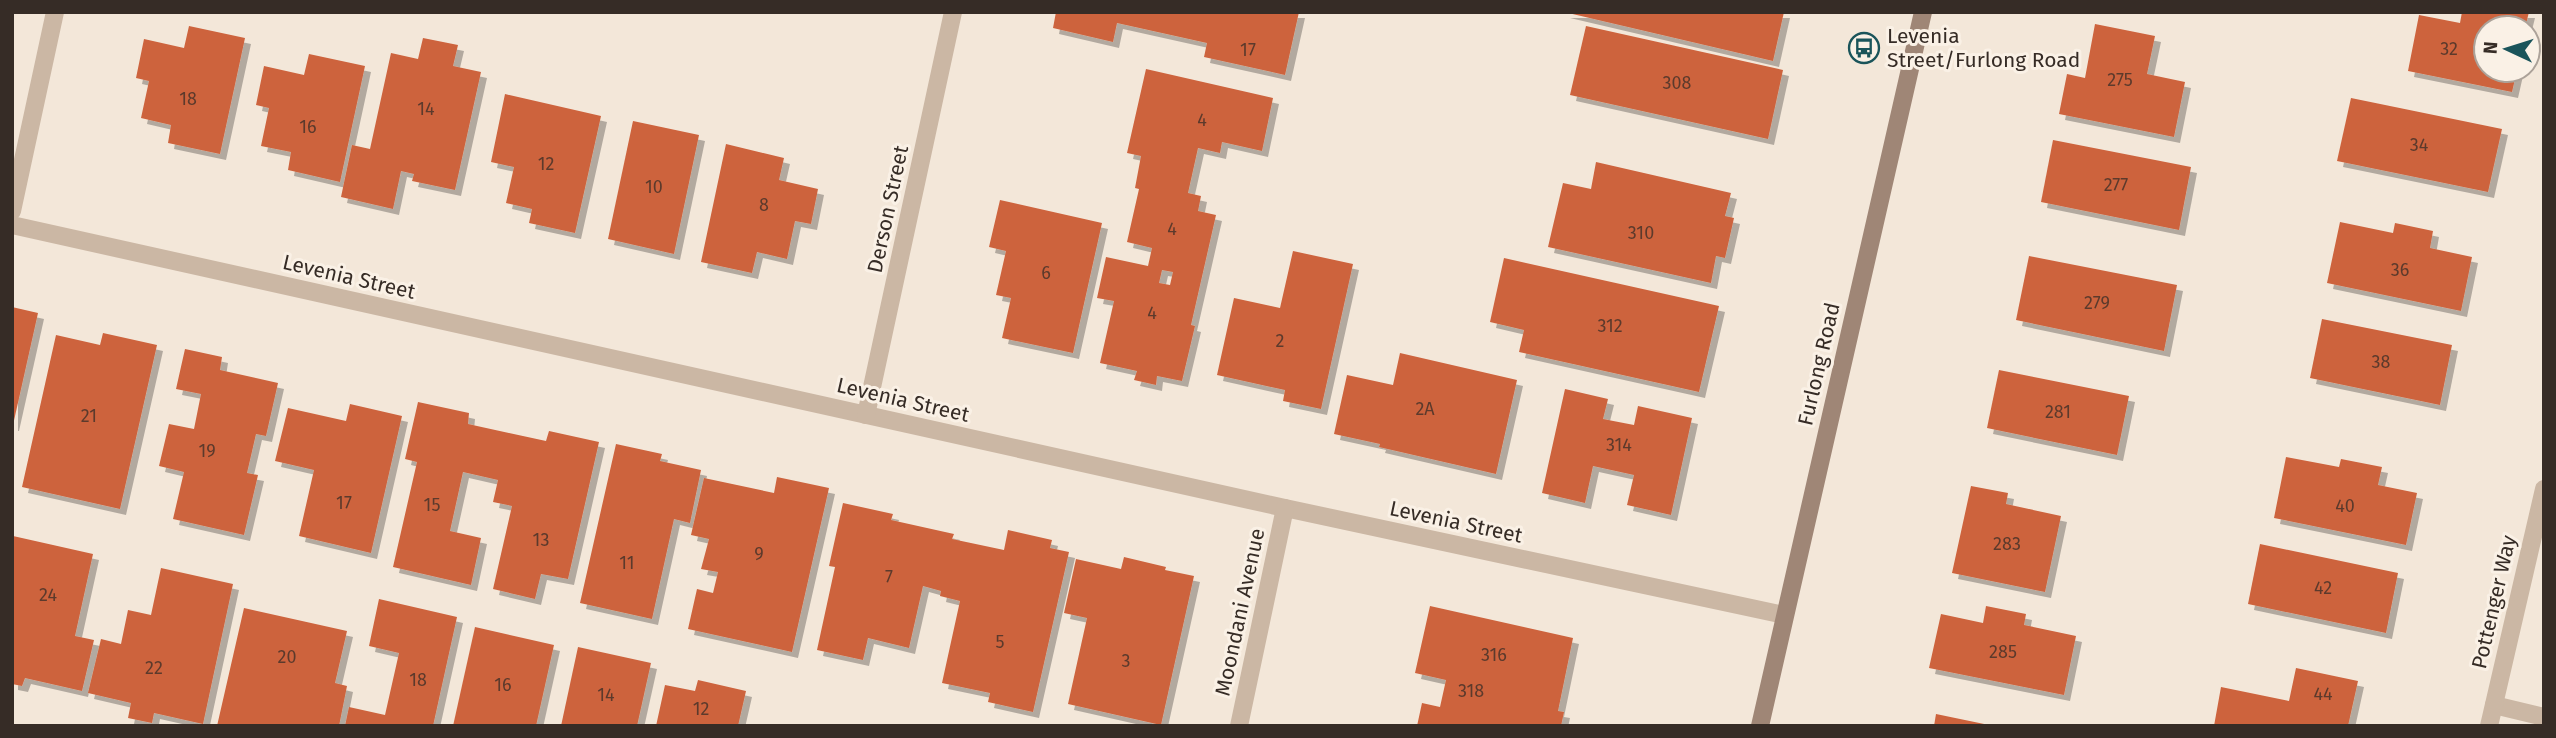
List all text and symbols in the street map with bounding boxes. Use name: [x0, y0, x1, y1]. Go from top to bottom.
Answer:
north arrow: [2472, 14, 2542, 84]
place label: Levenia Street/Furlong Road: [1887, 23, 2080, 73]
bus stop icon: Levenia Street/Furlong Road: [1847, 31, 1881, 65]
house number: 32: [2440, 38, 2458, 60]
house number: 17: [1240, 39, 1256, 61]
text: N: [2479, 41, 2502, 55]
house number: 275: [2107, 69, 2133, 91]
house number: 308: [1663, 72, 1692, 94]
house number: 18: [179, 88, 197, 110]
house number: 14: [417, 98, 435, 120]
house number: 4: [1197, 109, 1207, 131]
house number: 16: [299, 116, 317, 138]
house number: 34: [2410, 134, 2429, 156]
street label: Derson Street: [862, 142, 914, 275]
house number: 12: [538, 153, 554, 175]
house number: 277: [2104, 174, 2128, 196]
house number: 10: [645, 176, 663, 198]
house number: 8: [759, 194, 769, 216]
house number: 4: [1167, 218, 1177, 240]
house number: 310: [1628, 222, 1654, 244]
street label: Levenia Street: [280, 249, 418, 305]
house number: 36: [2391, 259, 2409, 281]
house number: 6: [1041, 262, 1051, 284]
house number: 279: [2084, 292, 2110, 314]
street label: Furlong Road: [1792, 300, 1846, 428]
house number: 4: [1147, 302, 1157, 324]
house number: 312: [1597, 315, 1623, 337]
house number: 2: [1276, 330, 1285, 352]
house number: 38: [2372, 351, 2391, 373]
street label: Levenia Street: [834, 372, 972, 428]
house number: 2A: [1415, 398, 1435, 420]
house number: 281: [2045, 401, 2071, 423]
house number: 21: [81, 405, 97, 427]
house number: 314: [1606, 434, 1632, 456]
house number: 19: [198, 440, 216, 462]
house number: 17: [336, 492, 352, 514]
house number: 15: [424, 494, 440, 516]
street label: Levenia Street: [1387, 495, 1525, 549]
house number: 40: [2335, 495, 2355, 517]
street label: Moondani Avenue: [1210, 526, 1270, 698]
house number: 13: [533, 529, 549, 551]
street label: Pottenger Way: [2466, 532, 2522, 671]
house number: 283: [1993, 533, 2021, 555]
house number: 9: [754, 543, 764, 565]
house number: 11: [619, 552, 635, 574]
house number: 7: [885, 566, 893, 588]
house number: 42: [2314, 577, 2332, 599]
house number: 24: [39, 584, 57, 606]
house number: 5: [995, 631, 1005, 653]
house number: 285: [1989, 641, 2017, 663]
house number: 316: [1481, 644, 1507, 666]
house number: 20: [278, 646, 296, 668]
house number: 3: [1122, 650, 1130, 672]
house number: 22: [145, 657, 163, 679]
house number: 18: [409, 669, 427, 691]
house number: 16: [494, 674, 512, 696]
house number: 318: [1458, 680, 1484, 702]
house number: 44: [2313, 683, 2333, 705]
house number: 14: [597, 684, 615, 706]
house number: 12: [693, 698, 709, 720]

